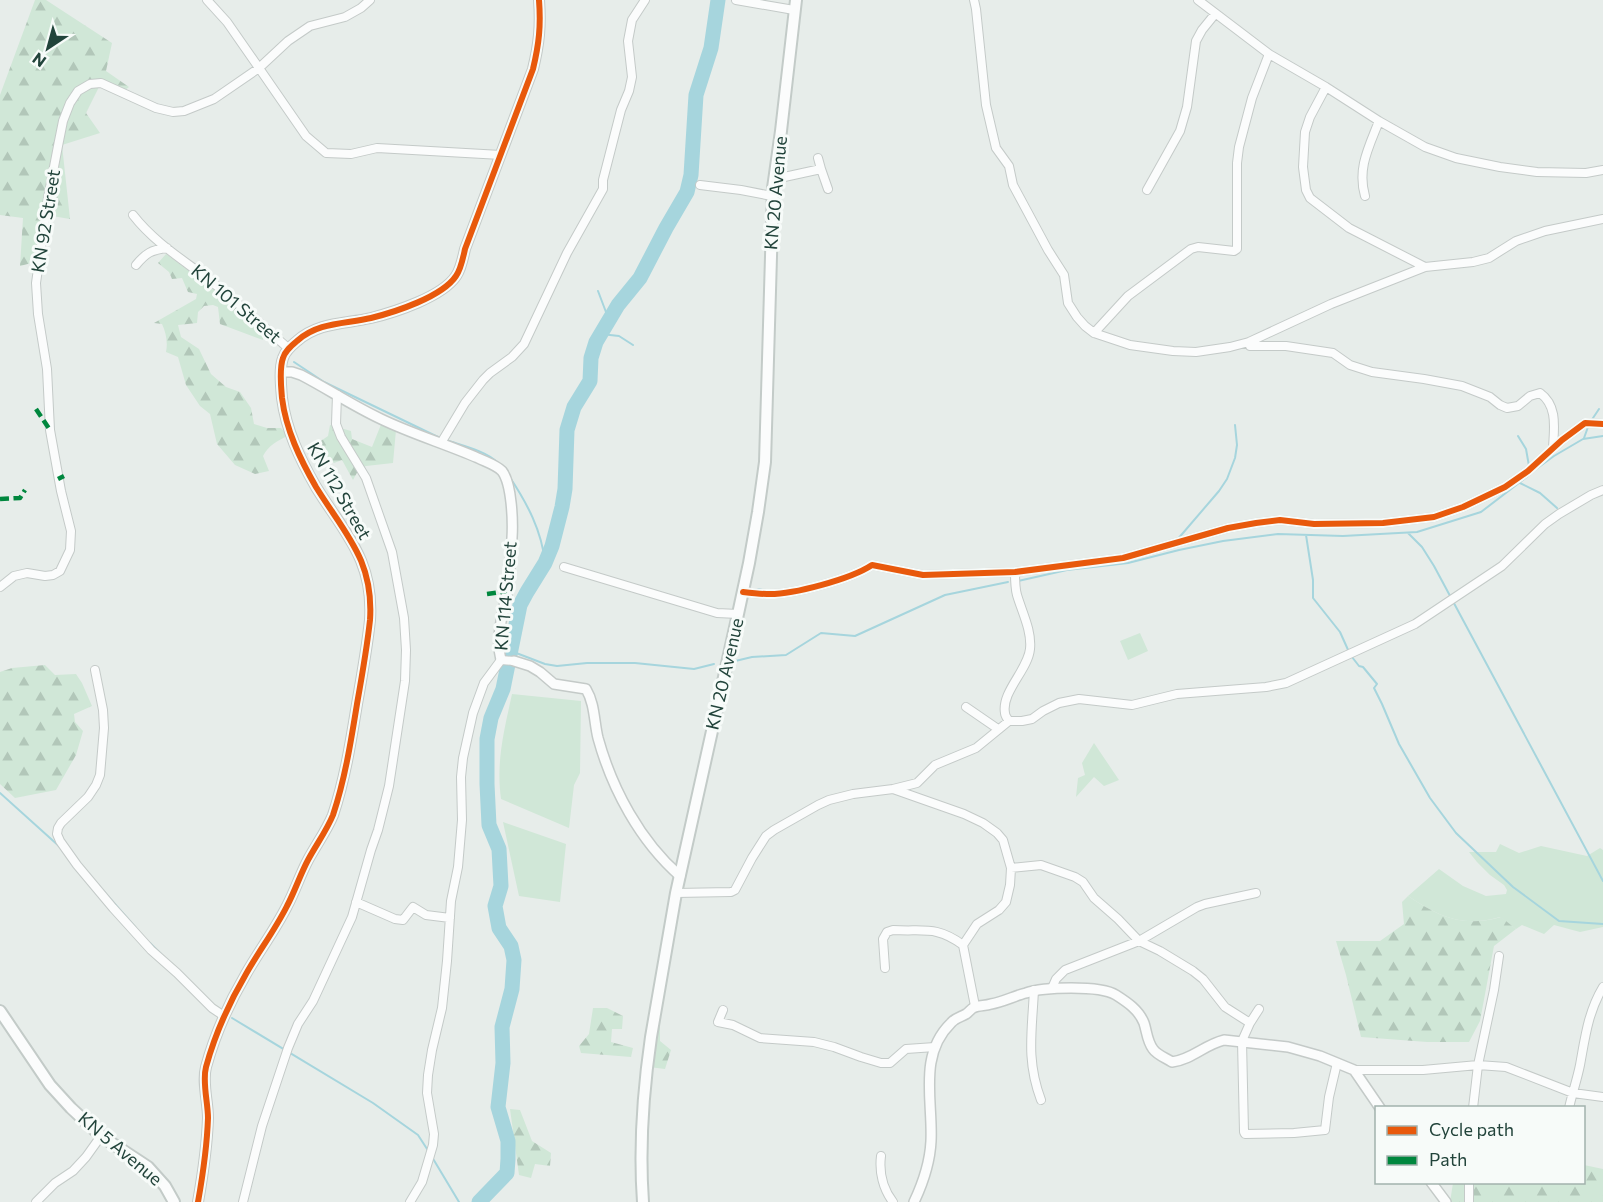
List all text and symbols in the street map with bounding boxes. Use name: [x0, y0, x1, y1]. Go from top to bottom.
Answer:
north arrow: [18, 18, 78, 78]
text: N: [28, 49, 49, 72]
street label: KN 20 Avenue: [759, 135, 791, 251]
street label: KN 92 Street: [26, 168, 64, 274]
street label: KN 101 Street: [187, 259, 286, 347]
street label: KN 112 Street: [303, 438, 377, 543]
street label: KN 114 Street: [489, 540, 521, 651]
street label: KN 20 Avenue: [700, 616, 748, 732]
legend: [1375, 1106, 1585, 1184]
street label: KN 5 Avenue: [74, 1107, 167, 1190]
text: Cycle path: [1429, 1118, 1514, 1140]
text: Path: [1429, 1148, 1467, 1170]

